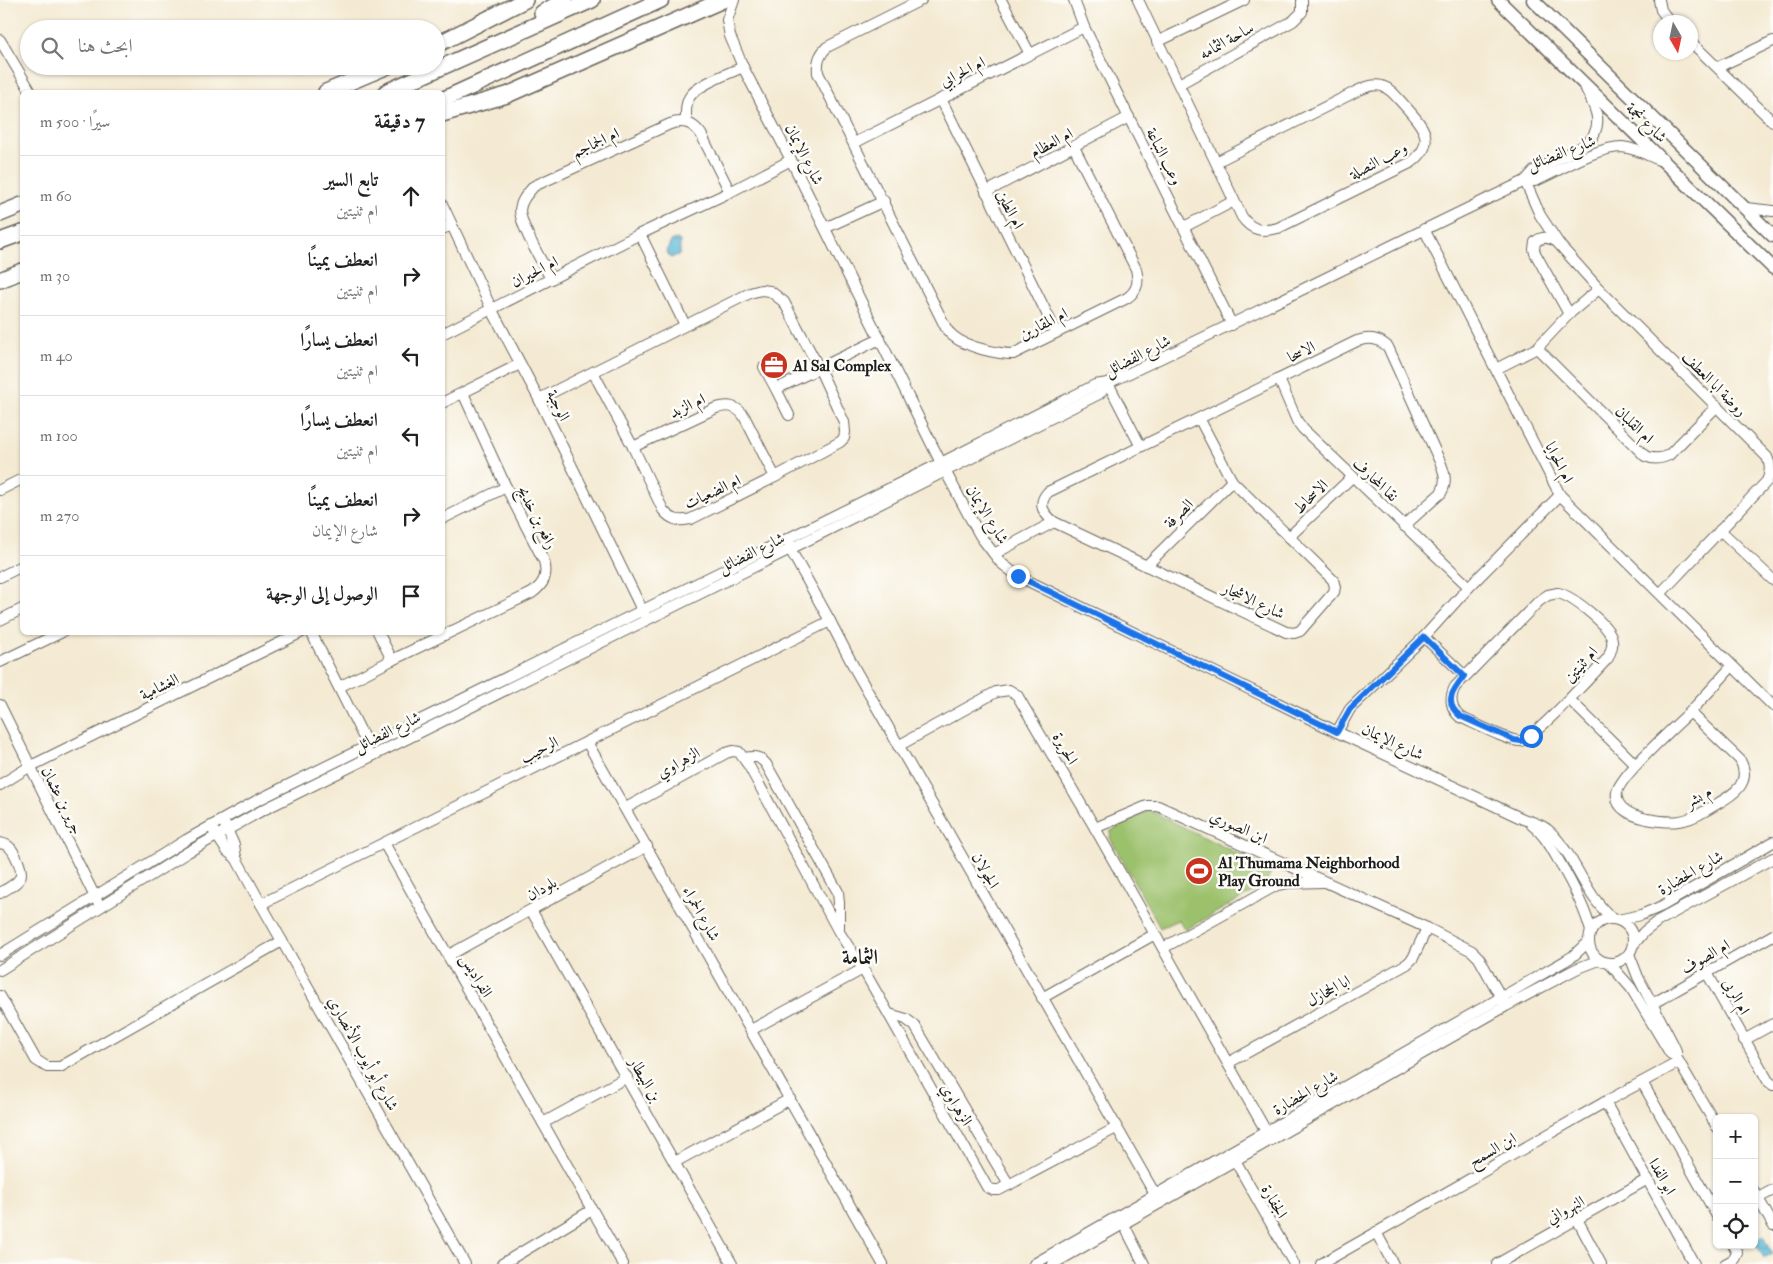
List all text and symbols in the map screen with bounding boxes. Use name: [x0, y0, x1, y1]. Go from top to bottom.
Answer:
north arrow: [1653, 15, 1698, 60]
street label: ساحة الثمامه: [1196, 18, 1257, 64]
search box: [20, 20, 445, 75]
icon: search: [38, 34, 66, 62]
text: ابحث هنا: [78, 34, 133, 58]
street label: ام الحرابي: [936, 52, 990, 95]
street label: شارع نجمة: [1619, 98, 1671, 149]
text: 7 دقيقة: [374, 108, 425, 135]
text: سيرًا · 500 m: [40, 112, 110, 132]
street label: شارع الإيمان: [778, 120, 828, 190]
street label: ام الجماجم: [568, 123, 625, 167]
street label: ام العظام: [1027, 123, 1078, 166]
street label: وعب النباعة: [1141, 124, 1187, 188]
street label: شارع الفضائل: [1524, 131, 1600, 178]
street label: وعب النصلة: [1345, 137, 1411, 185]
text: تابع السير: [324, 168, 378, 192]
icon: ahead: [397, 182, 425, 210]
text: 60 m: [40, 186, 72, 206]
street label: ام الطين: [988, 187, 1028, 234]
text: ام ثنيتين: [336, 201, 378, 221]
text: انعطف يمينًا: [308, 248, 378, 272]
street label: ام الحيران: [507, 252, 563, 296]
icon: right: [397, 262, 425, 290]
text: 30 m: [40, 266, 70, 286]
text: ام ثنيتين: [336, 281, 378, 301]
street label: ام المقارين: [1016, 303, 1073, 348]
text: انعطف يسارًا: [300, 328, 378, 352]
street label: شارع الفضائل: [1101, 331, 1175, 384]
street label: الاسحا: [1284, 337, 1319, 367]
icon: left: [397, 342, 425, 370]
text: 40 m: [40, 346, 73, 366]
street label: روضة ابا العطف: [1678, 347, 1751, 420]
office icon: Al Sal Complex: [759, 350, 789, 380]
place label: Al Sal Complex: [792, 356, 892, 377]
text: ام ثنيتين: [336, 361, 378, 381]
street label: الوجبة: [542, 387, 574, 424]
street label: ام الزبد: [666, 389, 710, 427]
street label: ام القلبان: [1608, 401, 1658, 451]
text: انعطف يسارًا: [300, 408, 378, 432]
icon: left: [397, 422, 425, 450]
text: 100 m: [40, 426, 78, 446]
street label: ام الحوايا: [1537, 439, 1578, 488]
text: ام ثنيتين: [336, 441, 378, 461]
street label: نقا المحارف: [1348, 453, 1402, 506]
street label: ام الضعيات: [681, 470, 746, 517]
street label: الاسحاط: [1289, 475, 1332, 518]
street label: شارع الإيمان: [959, 481, 1013, 549]
street label: رافع بن خديج: [508, 482, 562, 555]
text: انعطف يمينًا: [308, 488, 378, 512]
street label: الصرفة: [1160, 495, 1198, 533]
icon: right: [397, 502, 425, 530]
text: 270 m: [40, 506, 79, 526]
text: شارع الإيمان: [312, 521, 378, 541]
street label: شارع الفضائل: [715, 528, 790, 580]
route end: [1007, 565, 1030, 588]
street label: شارع الاشجار: [1216, 577, 1288, 627]
text: الوصول إلى الوجهة: [266, 582, 378, 606]
icon: arrive: [397, 582, 425, 610]
street label: ام ثنيتين: [1559, 642, 1605, 690]
street label: الغشامية: [137, 669, 182, 705]
street label: شارع الفضائل: [351, 707, 426, 759]
street label: شارع الإيمان: [1357, 719, 1427, 768]
route start: [1520, 725, 1543, 748]
street label: الحريرة: [1048, 729, 1082, 768]
street label: الرحيب: [517, 732, 562, 768]
street label: الزهراوي: [653, 743, 705, 785]
street label: جرير بن عثمان: [37, 763, 88, 838]
street label: م بشر: [1680, 781, 1717, 817]
street label: ابن الصوري: [1206, 805, 1270, 850]
street label: شارع الحضارة: [1654, 846, 1728, 902]
street label: الجولان: [967, 849, 1003, 892]
place label: Al Thumama Neighborhood Play Ground: [1217, 853, 1400, 892]
sports icon: Al Thumama Neighborhood Play Ground: [1184, 856, 1214, 886]
street label: بلودان: [523, 872, 560, 905]
street label: شارع الحمراء: [675, 882, 724, 946]
street label: ام الصوف: [1677, 935, 1736, 982]
district label: الثمامة: [842, 944, 878, 971]
street label: الفراديس: [456, 950, 497, 1001]
street label: ابا الجحازل: [1303, 971, 1354, 1011]
street label: ام الربى: [1714, 975, 1754, 1020]
street label: شارع أبو أيوب الأنصاري: [321, 992, 405, 1116]
street label: بن البيطار: [623, 1052, 666, 1105]
street label: شارع الحضارة: [1269, 1066, 1343, 1122]
street label: الزهراوي: [934, 1079, 976, 1131]
map controls: [1713, 1114, 1758, 1249]
button: +: [1713, 1114, 1758, 1159]
street label: ابن السمح: [1465, 1128, 1522, 1175]
street label: ابو الفدا: [1644, 1155, 1680, 1198]
button: −: [1713, 1159, 1758, 1204]
street label: الجفارة: [1257, 1181, 1292, 1222]
street label: النهرواني: [1543, 1191, 1589, 1230]
button: locate: [1713, 1204, 1758, 1249]

